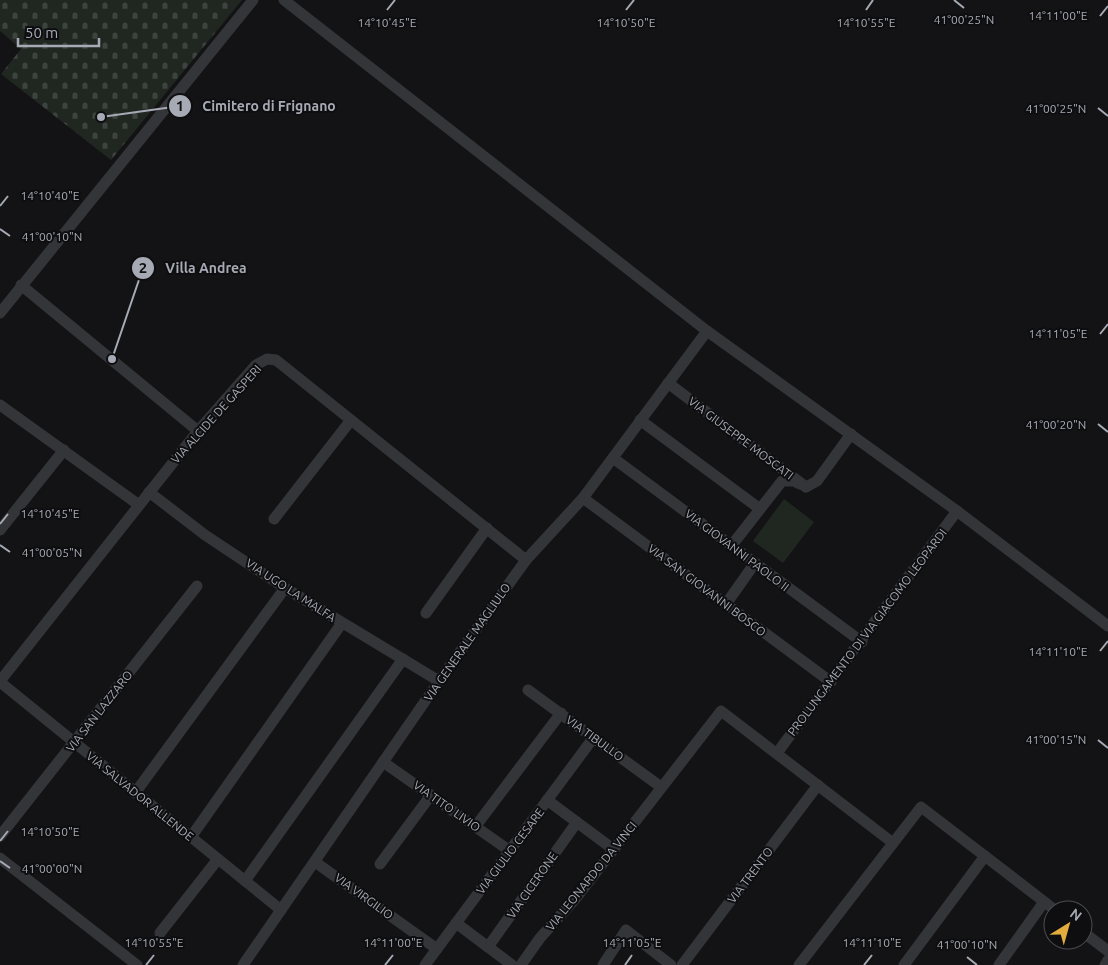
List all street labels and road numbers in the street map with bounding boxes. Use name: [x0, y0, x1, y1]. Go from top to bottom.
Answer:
street label: VIA ALCIDE DE GASPERI: [168, 362, 264, 466]
street label: VIA GIUSEPPE MOSCATI: [686, 394, 796, 482]
street label: VIA GIOVANNI PAOLO II: [682, 507, 792, 593]
street label: PROLUNGAMENTO DI VIA GIACOMO LEOPARDI: [785, 526, 949, 738]
street label: VIA SAN GIOVANNI BOSCO: [645, 541, 769, 639]
street label: VIA UGO LA MALFA: [244, 556, 339, 624]
street label: VIA GENERALE MAGLIULO: [421, 581, 513, 703]
street label: VIA SAN LAZZARO: [63, 668, 135, 754]
street label: VIA TIBULLO: [564, 713, 626, 763]
street label: VIA SALVADOR ALLENDE: [84, 749, 196, 843]
street label: VIA TITO LIVIO: [411, 778, 483, 834]
street label: VIA GIULIO CESARE: [473, 805, 547, 896]
street label: VIA LEONARDO DA VINCI: [543, 819, 639, 933]
street label: VIA TRENTO: [725, 845, 775, 905]
street label: VIA CICERONE: [504, 849, 560, 921]
street label: VIA VIRGILIO: [332, 871, 396, 921]

